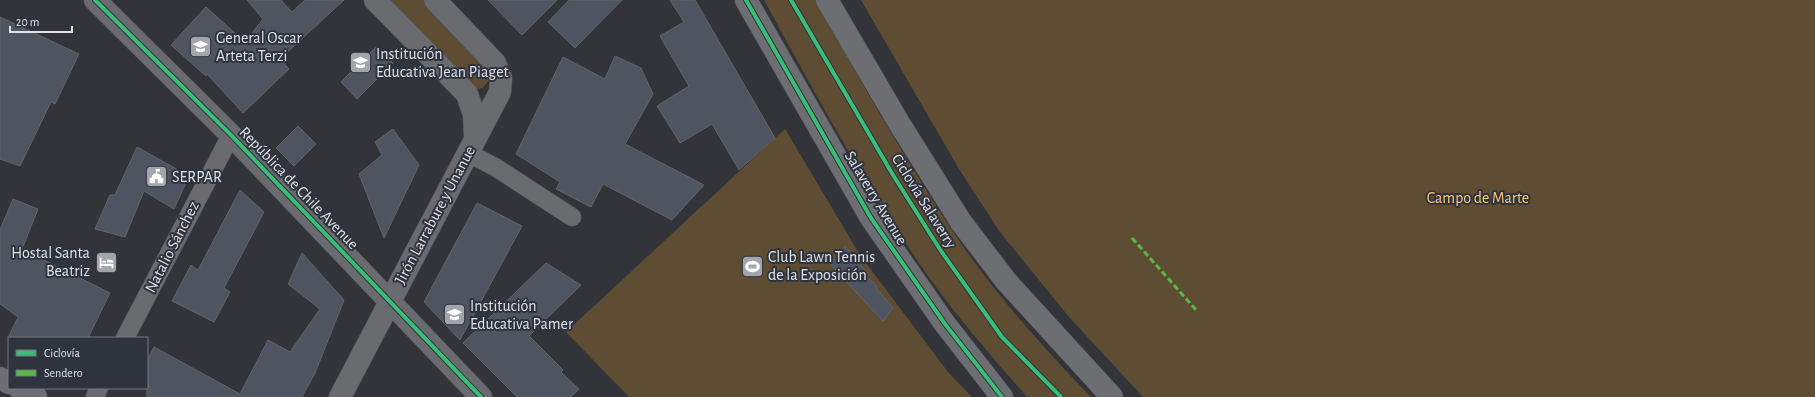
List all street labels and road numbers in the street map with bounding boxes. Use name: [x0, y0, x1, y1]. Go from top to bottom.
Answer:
street label: República de Chile Avenue: [236, 124, 362, 252]
street label: Jirón Larrabure y Unanue: [392, 143, 479, 287]
street label: Salaverry Avenue: [841, 148, 910, 248]
street label: Ciclovía Salaverry: [888, 151, 959, 252]
street label: Natalio Sánchez: [142, 198, 202, 295]

